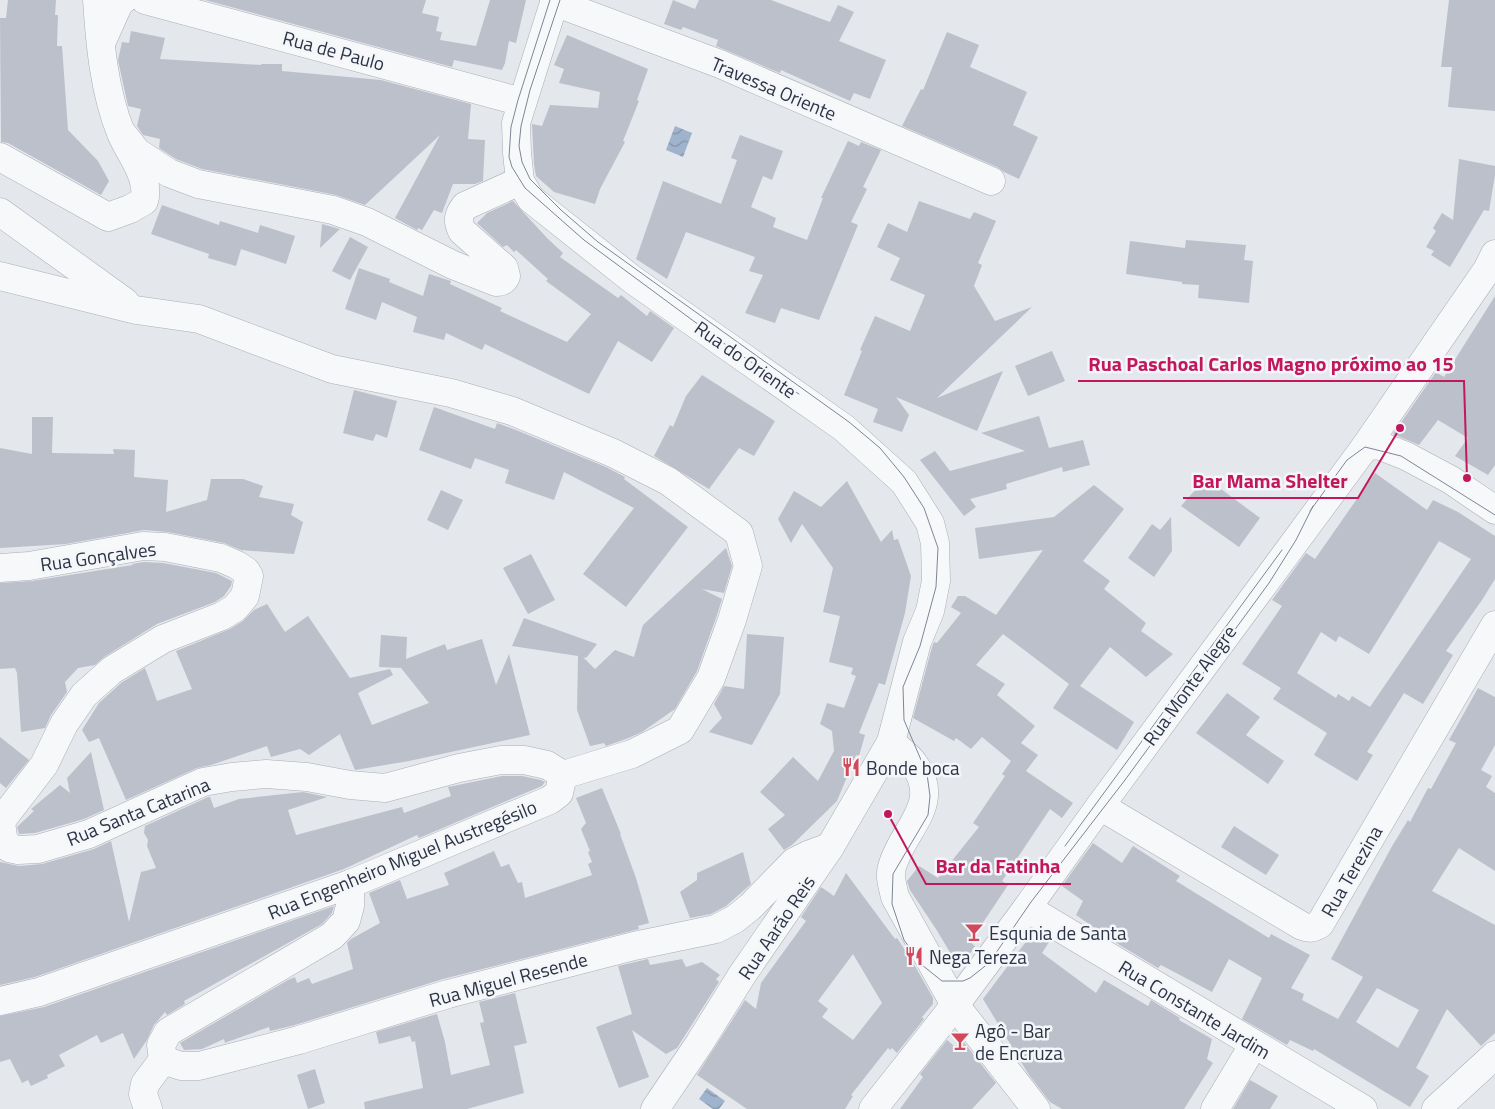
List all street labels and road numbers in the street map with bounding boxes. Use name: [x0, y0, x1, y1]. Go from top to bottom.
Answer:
street label: Rua de Paulo: [280, 22, 388, 78]
street label: Travessa Oriente: [707, 49, 841, 127]
street label: Rua do Oriente: [689, 313, 803, 405]
street label: Rua Gonçalves: [38, 533, 158, 578]
street label: Rua Monte Alegre: [1135, 619, 1243, 751]
street label: Rua Santa Catarina: [62, 769, 214, 853]
street label: Rua Engenheiro Miguel Austregésilo: [263, 792, 541, 926]
street label: Rua Terezina: [1313, 819, 1389, 922]
street label: Rua Aarão Reis: [730, 869, 822, 985]
street label: Rua Miguel Resende: [426, 944, 590, 1014]
street label: Rua Constante Jardim: [1113, 952, 1277, 1066]

